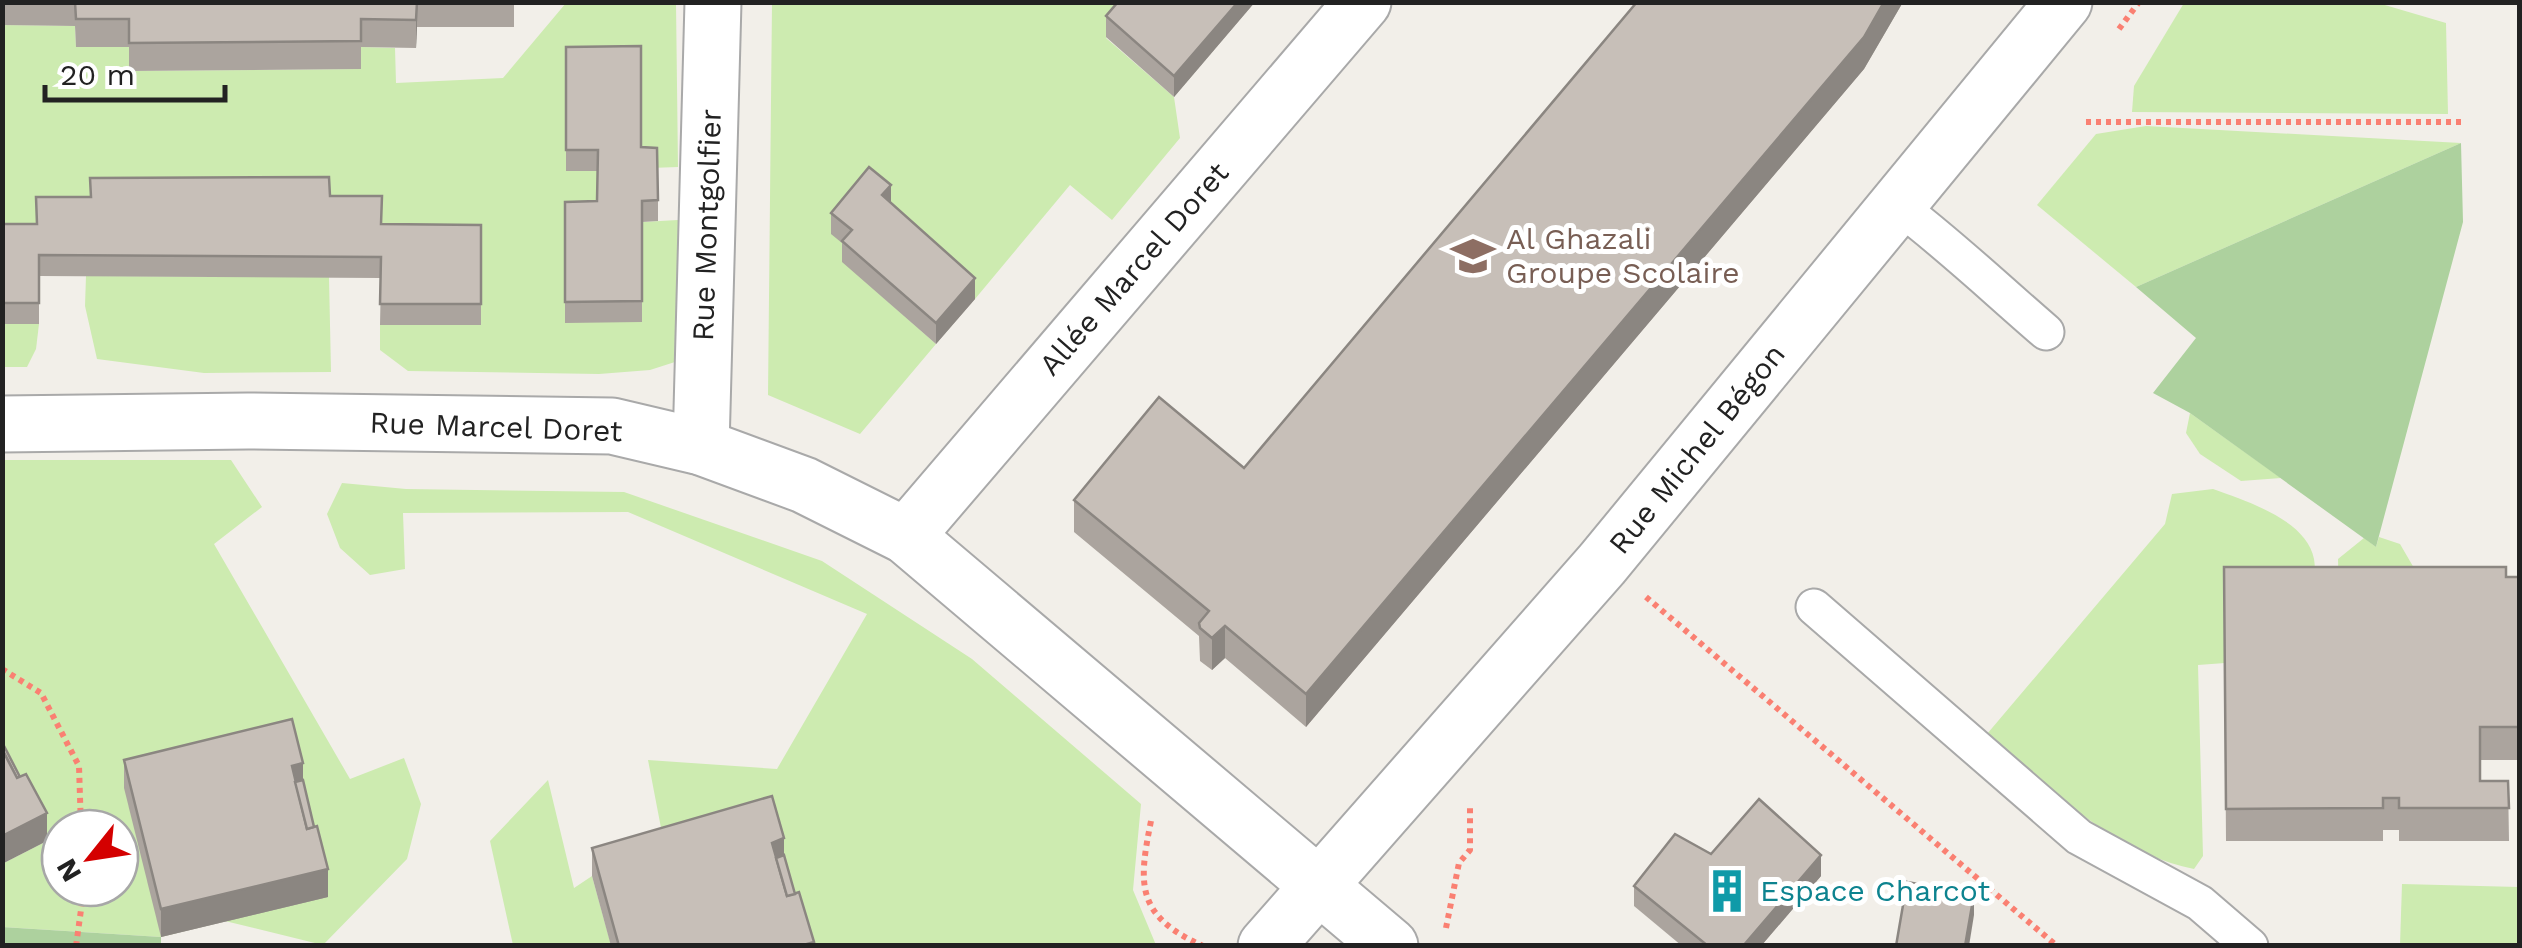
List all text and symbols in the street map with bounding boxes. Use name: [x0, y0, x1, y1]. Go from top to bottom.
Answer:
scale bar: [45, 40, 225, 102]
text: 20 m: [60, 57, 135, 92]
street label: Rue Montgolfier: [685, 108, 728, 342]
street label: Allée Marcel Doret: [1032, 155, 1236, 382]
place label: Al Ghazali Groupe Scolaire: [1506, 221, 1740, 290]
school or university icon: Al Ghazali Groupe Scolaire: [1449, 232, 1497, 280]
street label: Rue Michel Bégon: [1601, 337, 1792, 561]
street label: Rue Marcel Doret: [369, 405, 624, 448]
north arrow: [40, 808, 140, 908]
text: N: [49, 853, 88, 887]
building icon: Espace Charcot: [1703, 867, 1751, 915]
place label: Espace Charcot: [1760, 873, 1990, 908]

